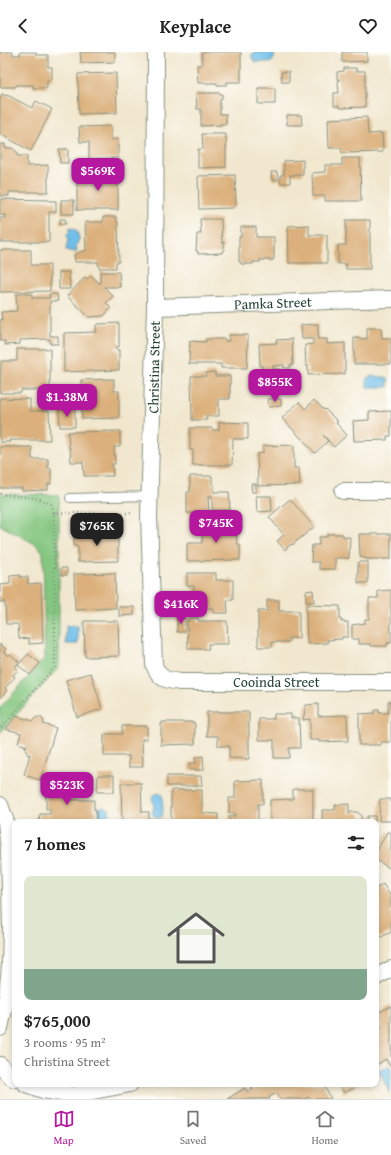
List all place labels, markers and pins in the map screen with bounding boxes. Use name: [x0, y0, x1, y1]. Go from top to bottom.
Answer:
pin: $569K: [70, 158, 126, 192]
pin: $855K: [247, 369, 303, 403]
pin: $1.38M: [34, 384, 100, 418]
pin: $745K: [188, 510, 244, 544]
pin: $765K: [69, 513, 125, 547]
pin: $416K: [153, 591, 209, 625]
pin: $523K: [39, 772, 95, 806]

